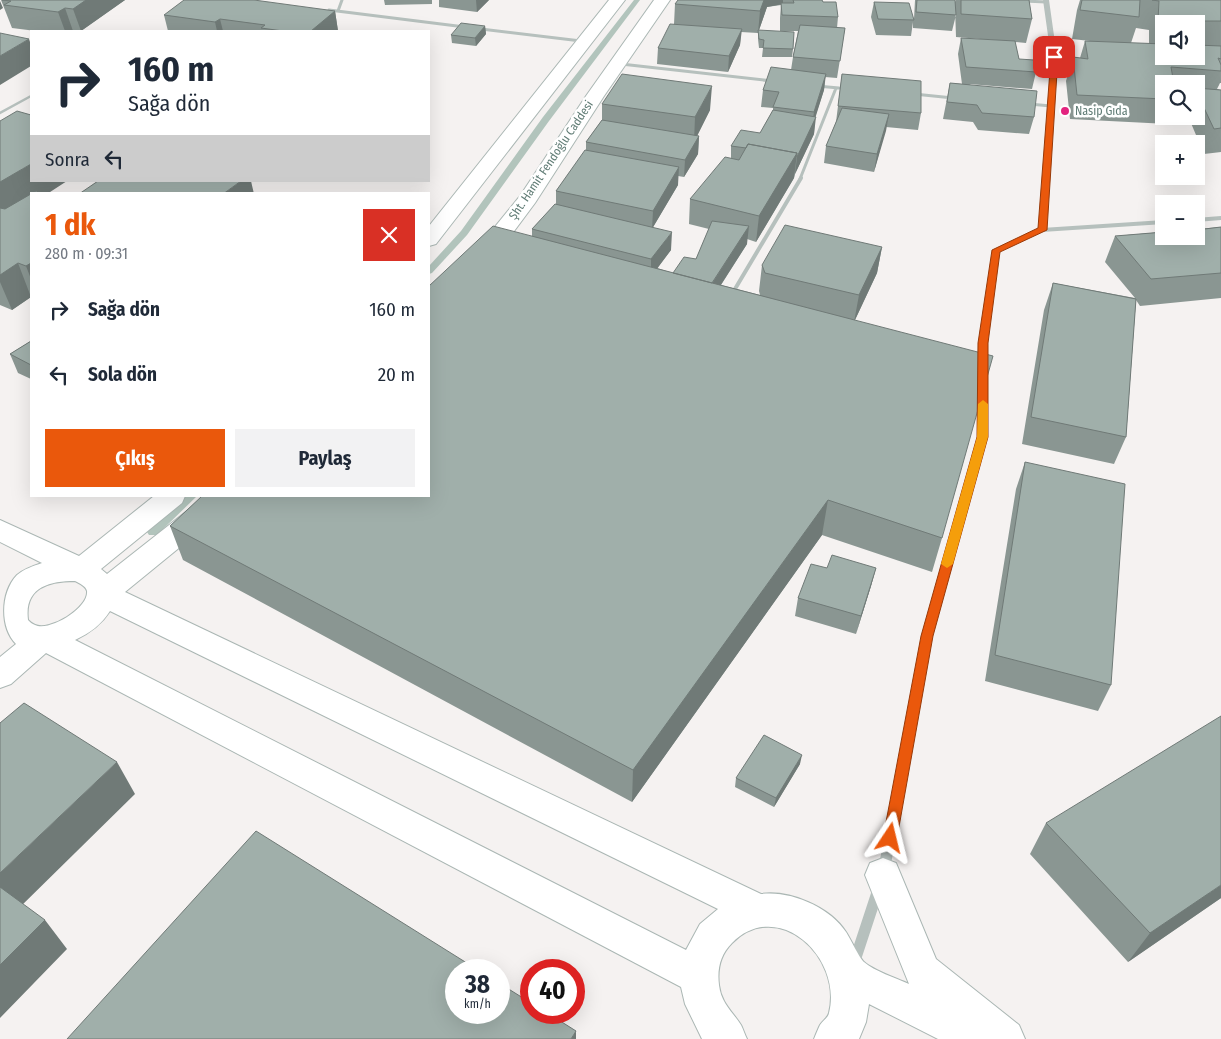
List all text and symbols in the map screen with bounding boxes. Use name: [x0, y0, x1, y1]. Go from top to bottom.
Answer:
map controls: [1155, 15, 1205, 245]
button: sound: [1155, 15, 1205, 65]
pin: [1033, 36, 1075, 78]
icon: arrive: [1040, 43, 1068, 71]
text: 160 m: [128, 48, 214, 90]
icon: right: [45, 50, 110, 115]
button: search: [1155, 75, 1205, 125]
text: Sağa dön: [128, 90, 210, 117]
street label: Şht. Hamit Fendoğlu Caddesi: [506, 98, 596, 222]
place label: Nasip Gıda: [1075, 104, 1128, 118]
marker: Nasip Gıda: [1059, 105, 1071, 117]
button: +: [1155, 135, 1205, 185]
icon: left: [100, 145, 128, 173]
text: Sonra: [45, 148, 90, 171]
button: −: [1155, 195, 1205, 245]
text: 1 dk: [45, 207, 96, 243]
button: close: [363, 209, 415, 261]
text: 280 m · 09:31: [45, 244, 128, 263]
icon: right: [45, 296, 73, 324]
text: Sağa dön: [88, 298, 160, 321]
text: 160 m: [369, 298, 415, 321]
icon: left: [45, 361, 73, 389]
text: Sola dön: [88, 363, 157, 386]
text: 20 m: [378, 363, 415, 386]
button: Çıkış: [45, 429, 225, 487]
button: Paylaş: [235, 429, 415, 487]
position arrow: [863, 811, 915, 863]
speed limit sign: 40: [520, 959, 585, 1024]
text: 38: [465, 970, 490, 1000]
text: km/h: [464, 997, 491, 1011]

